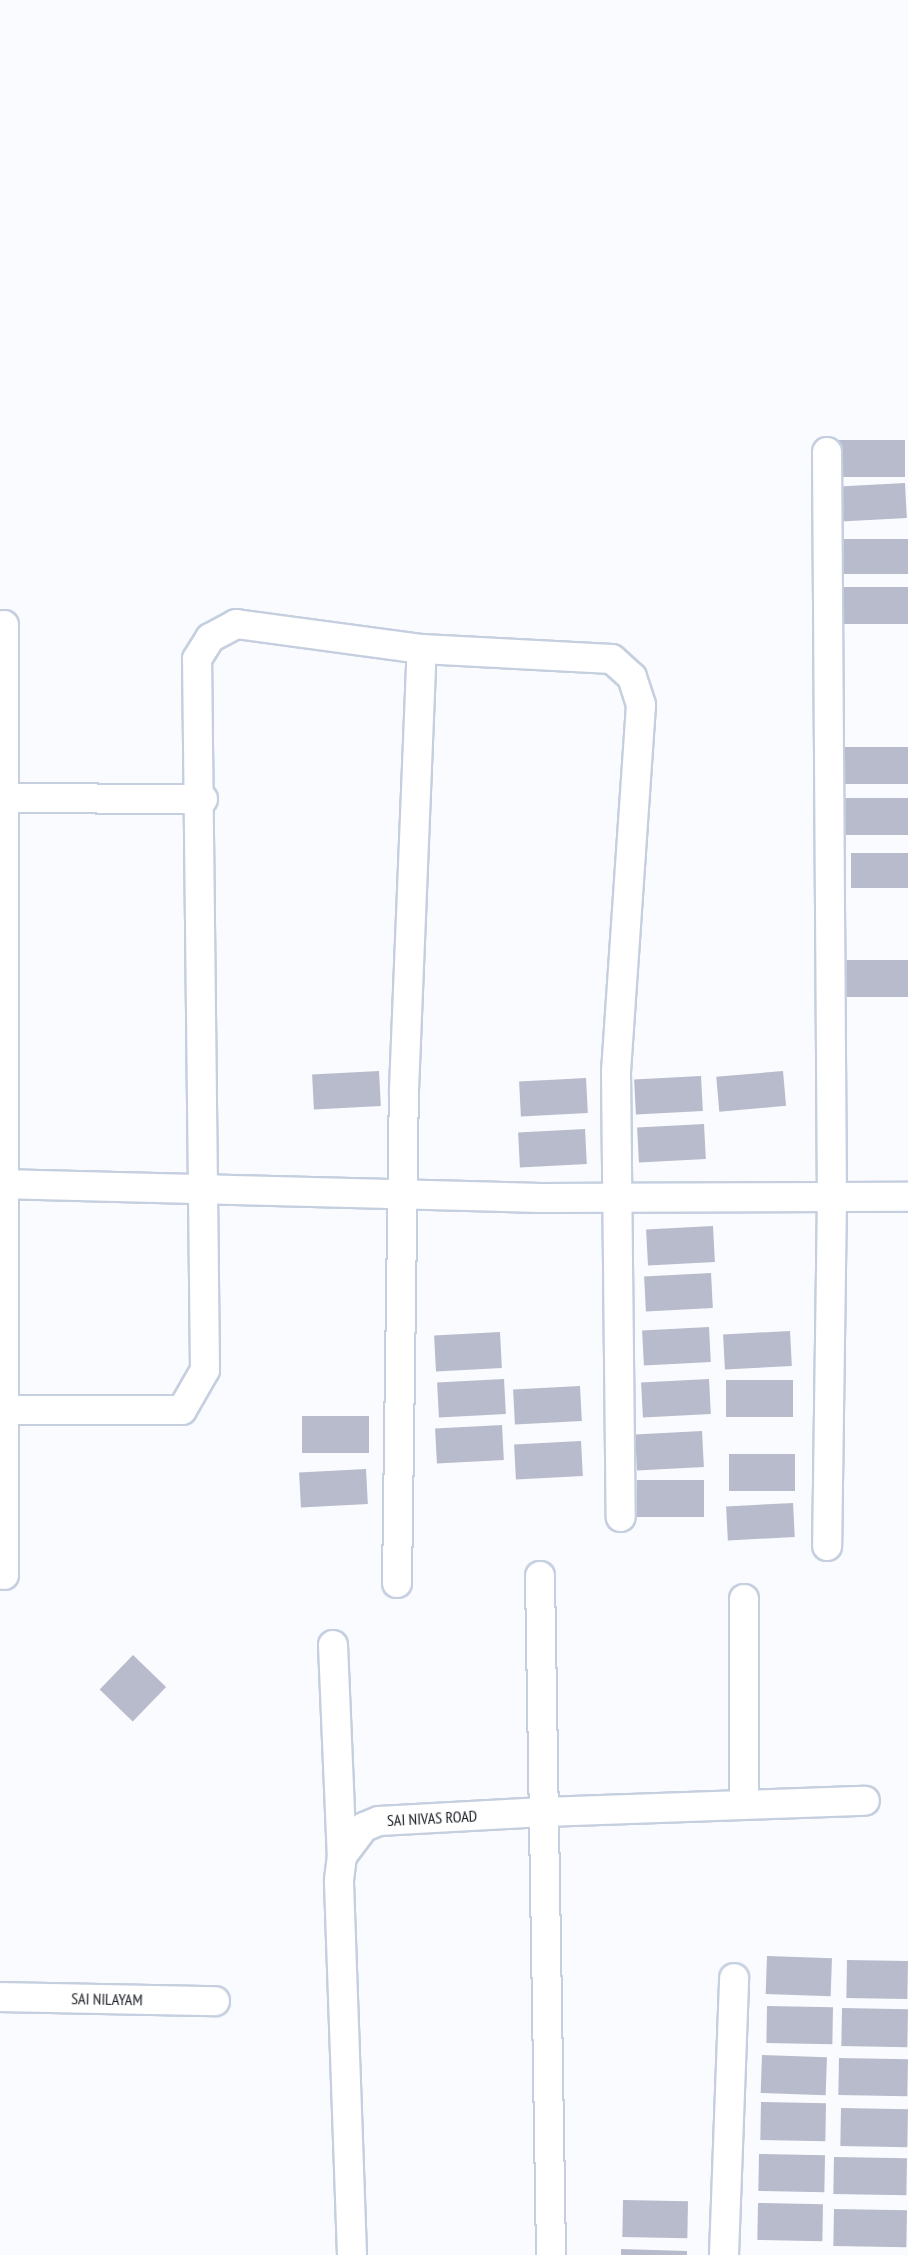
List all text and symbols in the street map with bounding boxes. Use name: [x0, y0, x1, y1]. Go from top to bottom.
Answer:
street label: SAI NIVAS ROAD: [387, 1806, 477, 1830]
street label: SAI NILAYAM: [71, 1989, 143, 2009]

